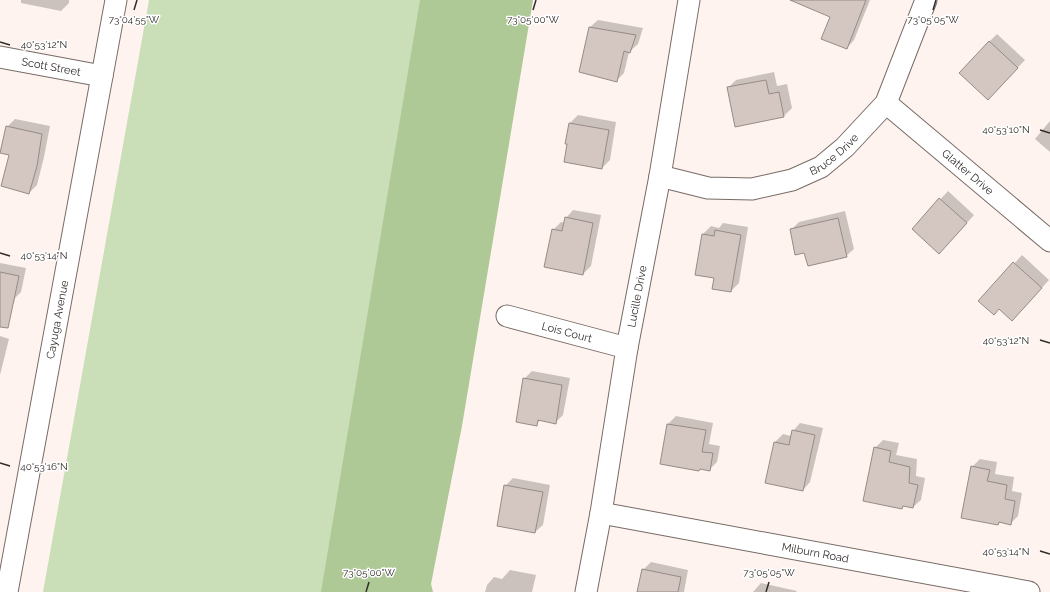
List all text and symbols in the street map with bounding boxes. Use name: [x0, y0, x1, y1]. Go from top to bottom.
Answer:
text: 73°04'55"W: [109, 14, 160, 25]
text: 73°05'00"W: [507, 14, 560, 25]
text: 73°05'05"W: [907, 14, 959, 25]
text: 40°53'12"N: [21, 39, 67, 50]
street label: Scott Street: [20, 55, 82, 79]
text: 40°53'10"N: [982, 124, 1030, 135]
street label: Bruce Drive: [808, 131, 861, 178]
street label: Glatter Drive: [939, 147, 996, 198]
text: 40°53'14"N: [21, 250, 67, 261]
street label: Lucille Drive: [625, 264, 650, 329]
street label: Cayuga Avenue: [44, 279, 71, 360]
street label: Lois Court: [540, 320, 594, 345]
text: 40°53'12"N: [983, 335, 1029, 346]
text: 40°53'16"N: [20, 461, 68, 472]
street label: Milburn Road: [781, 541, 850, 566]
text: 40°53'14"N: [983, 546, 1029, 557]
text: 73°05'00"W: [343, 567, 396, 578]
text: 73°05'05"W: [743, 567, 795, 578]

